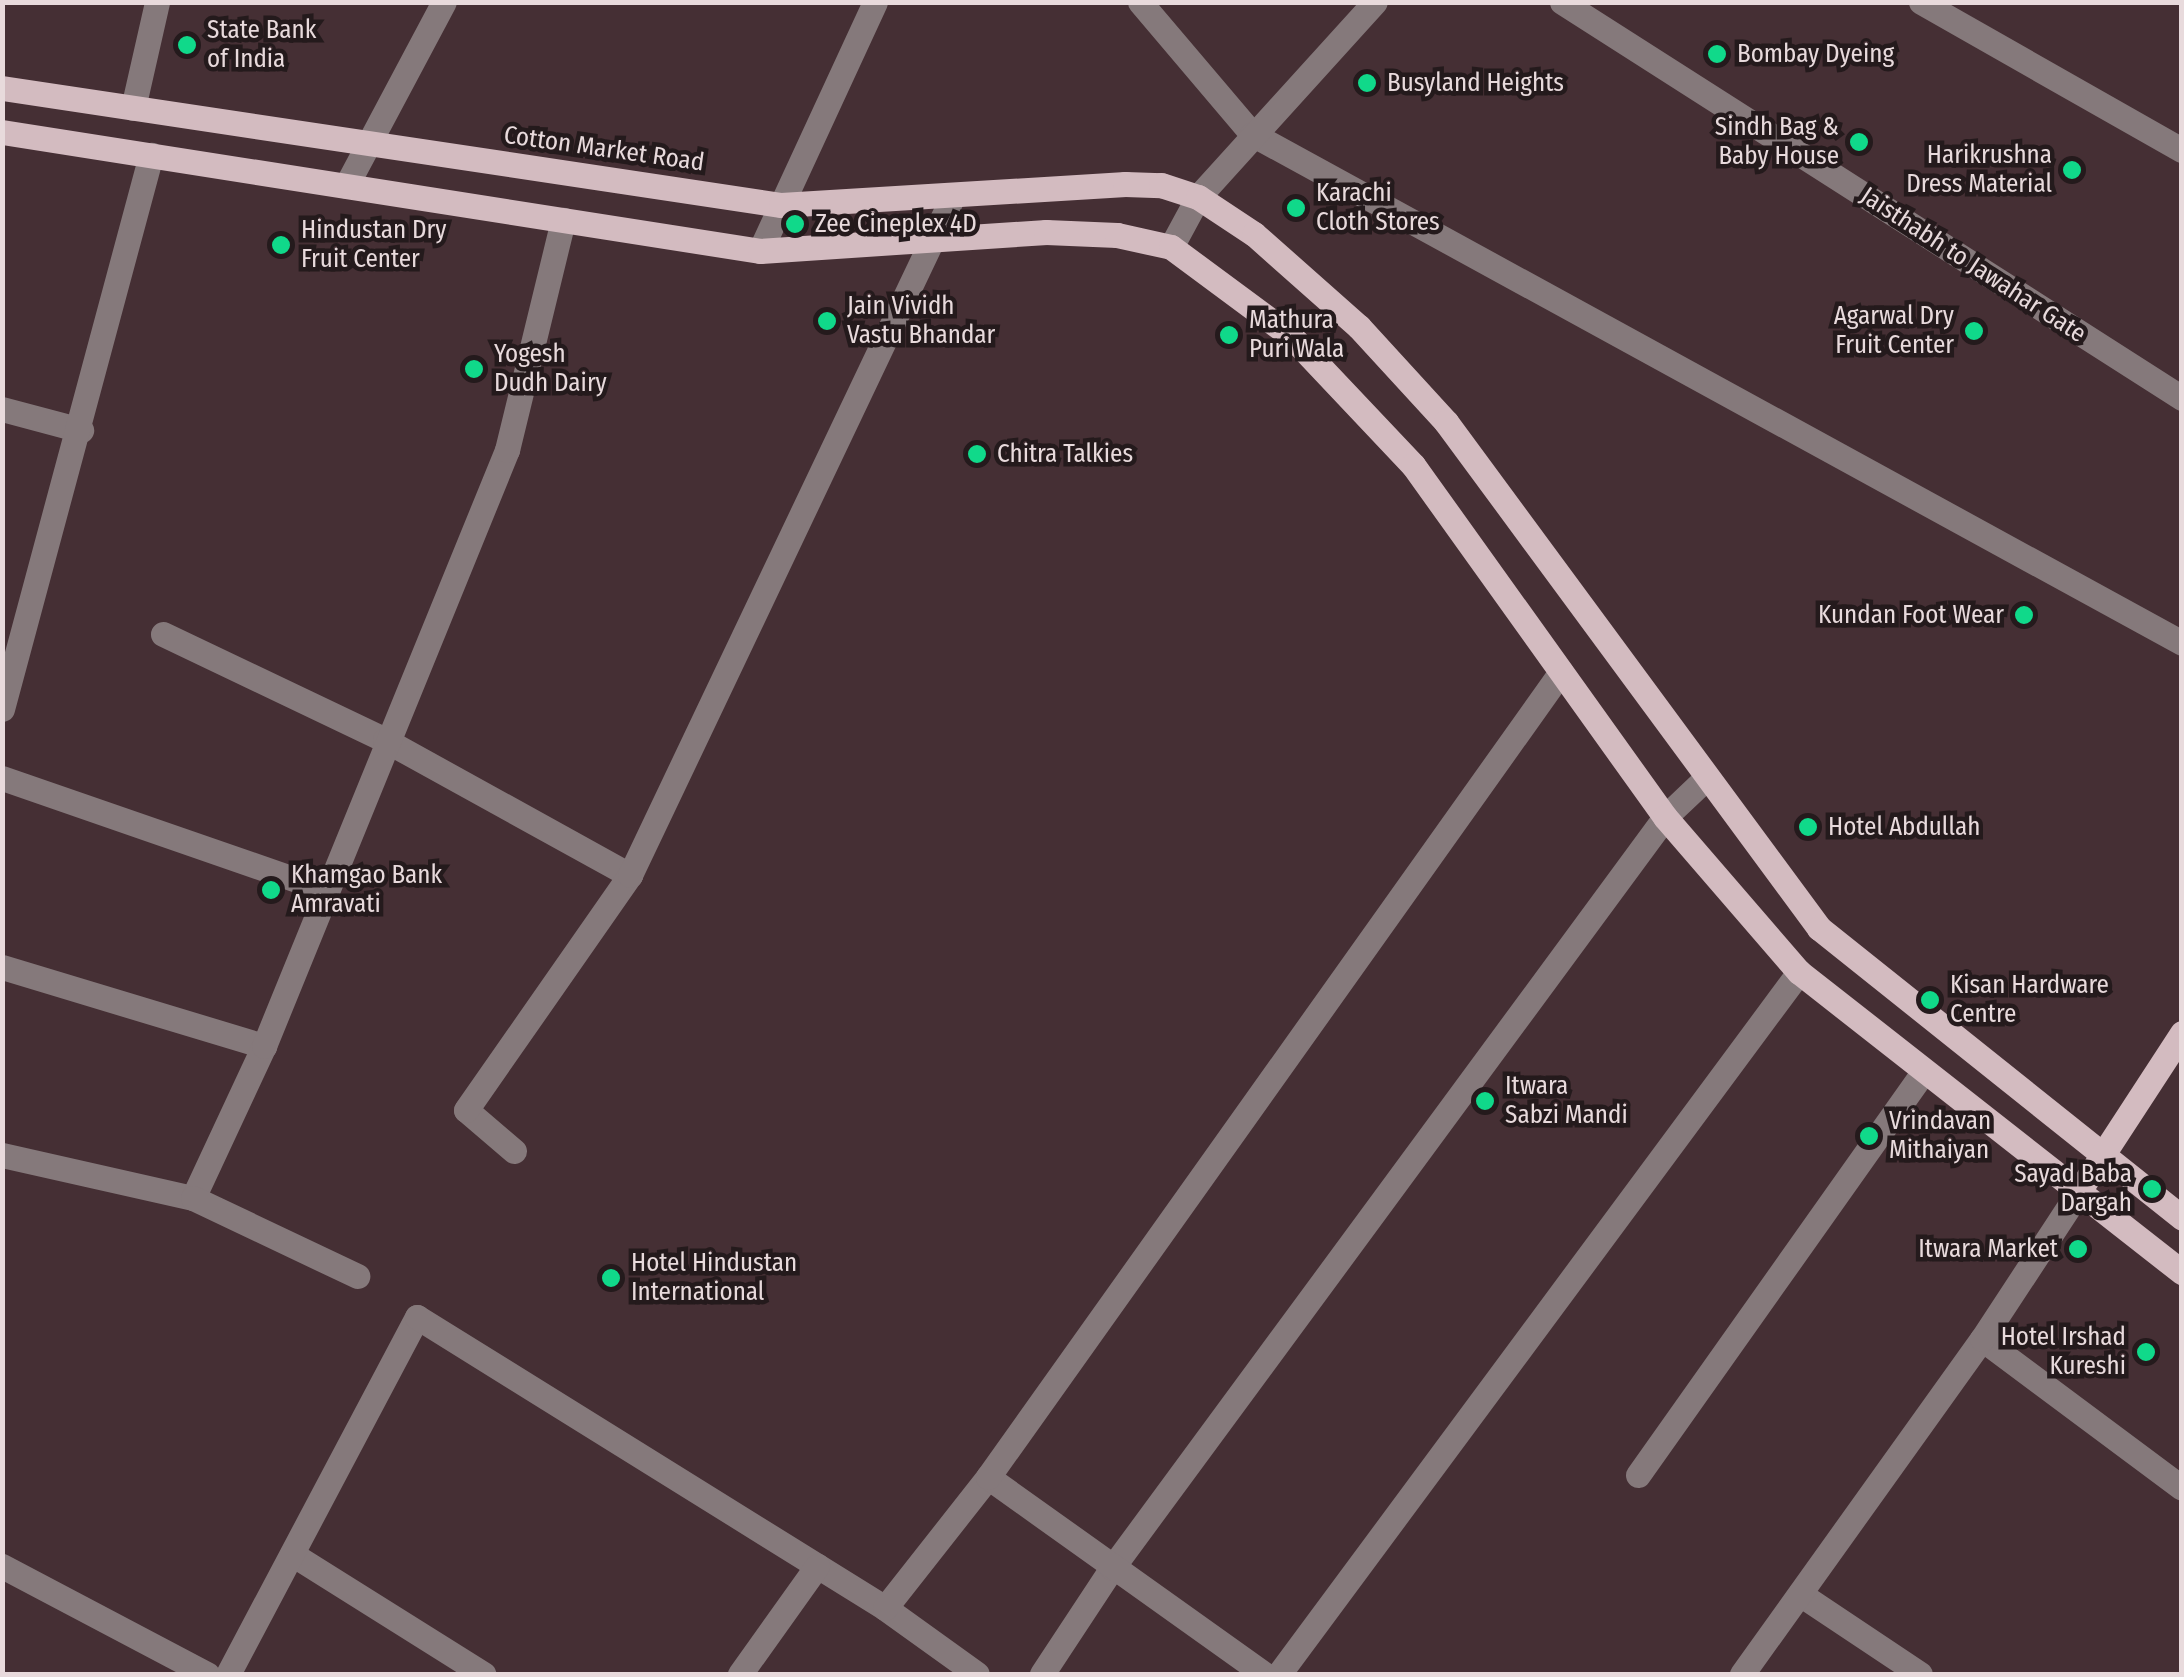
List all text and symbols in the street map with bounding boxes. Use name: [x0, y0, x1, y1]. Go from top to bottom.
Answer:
place label: State Bank of India: [207, 16, 316, 75]
marker: State Bank of India: [176, 34, 198, 56]
place label: Bombay Dyeing: [1737, 39, 1894, 69]
marker: Bombay Dyeing: [1706, 43, 1728, 65]
place label: Busyland Heights: [1387, 68, 1564, 98]
marker: Busyland Heights: [1356, 72, 1378, 94]
place label: Sindh Bag & Baby House: [1715, 113, 1839, 172]
street label: Cotton Market Road: [502, 120, 706, 178]
marker: Sindh Bag & Baby House: [1848, 131, 1870, 153]
place label: Harikrushna Dress Material: [1906, 141, 2052, 200]
marker: Harikrushna Dress Material: [2061, 159, 2083, 181]
place label: Karachi Cloth Stores: [1316, 179, 1440, 238]
street label: Jaisthabh to Jawahar Gate: [1855, 181, 2091, 349]
marker: Karachi Cloth Stores: [1285, 197, 1307, 219]
place label: Zee Cineplex 4D: [815, 209, 977, 239]
marker: Zee Cineplex 4D: [784, 213, 806, 235]
place label: Hindustan Dry Fruit Center: [301, 216, 446, 275]
marker: Hindustan Dry Fruit Center: [270, 234, 292, 256]
place label: Jain Vividh Vastu Bhandar: [847, 292, 995, 351]
place label: Agarwal Dry Fruit Center: [1834, 302, 1954, 361]
place label: Mathura Puri Wala: [1249, 306, 1344, 365]
marker: Jain Vividh Vastu Bhandar: [816, 310, 838, 332]
marker: Agarwal Dry Fruit Center: [1963, 320, 1985, 342]
marker: Mathura Puri Wala: [1218, 324, 1240, 346]
place label: Yogesh Dudh Dairy: [494, 340, 607, 399]
marker: Yogesh Dudh Dairy: [463, 358, 485, 380]
place label: Chitra Talkies: [997, 439, 1133, 469]
marker: Chitra Talkies: [966, 443, 988, 465]
place label: Kundan Foot Wear: [1818, 600, 2004, 630]
marker: Kundan Foot Wear: [2013, 604, 2035, 626]
place label: Hotel Abdullah: [1828, 812, 1980, 842]
marker: Hotel Abdullah: [1797, 816, 1819, 838]
place label: Khamgao Bank Amravati: [291, 861, 442, 920]
marker: Khamgao Bank Amravati: [260, 879, 282, 901]
place label: Kisan Hardware Centre: [1950, 971, 2109, 1030]
marker: Kisan Hardware Centre: [1919, 989, 1941, 1011]
place label: Itwara Sabzi Mandi: [1505, 1072, 1628, 1131]
marker: Itwara Sabzi Mandi: [1474, 1090, 1496, 1112]
place label: Vrindavan Mithaiyan: [1889, 1107, 1991, 1166]
marker: Vrindavan Mithaiyan: [1858, 1125, 1880, 1147]
place label: Sayad Baba Dargah: [2014, 1160, 2132, 1219]
marker: Sayad Baba Dargah: [2141, 1178, 2163, 1200]
place label: Itwara Market: [1918, 1234, 2058, 1264]
marker: Itwara Market: [2067, 1238, 2089, 1260]
place label: Hotel Hindustan International: [631, 1249, 797, 1308]
marker: Hotel Hindustan International: [600, 1267, 622, 1289]
place label: Hotel Irshad Kureshi: [2001, 1323, 2126, 1382]
marker: Hotel Irshad Kureshi: [2135, 1341, 2157, 1363]

